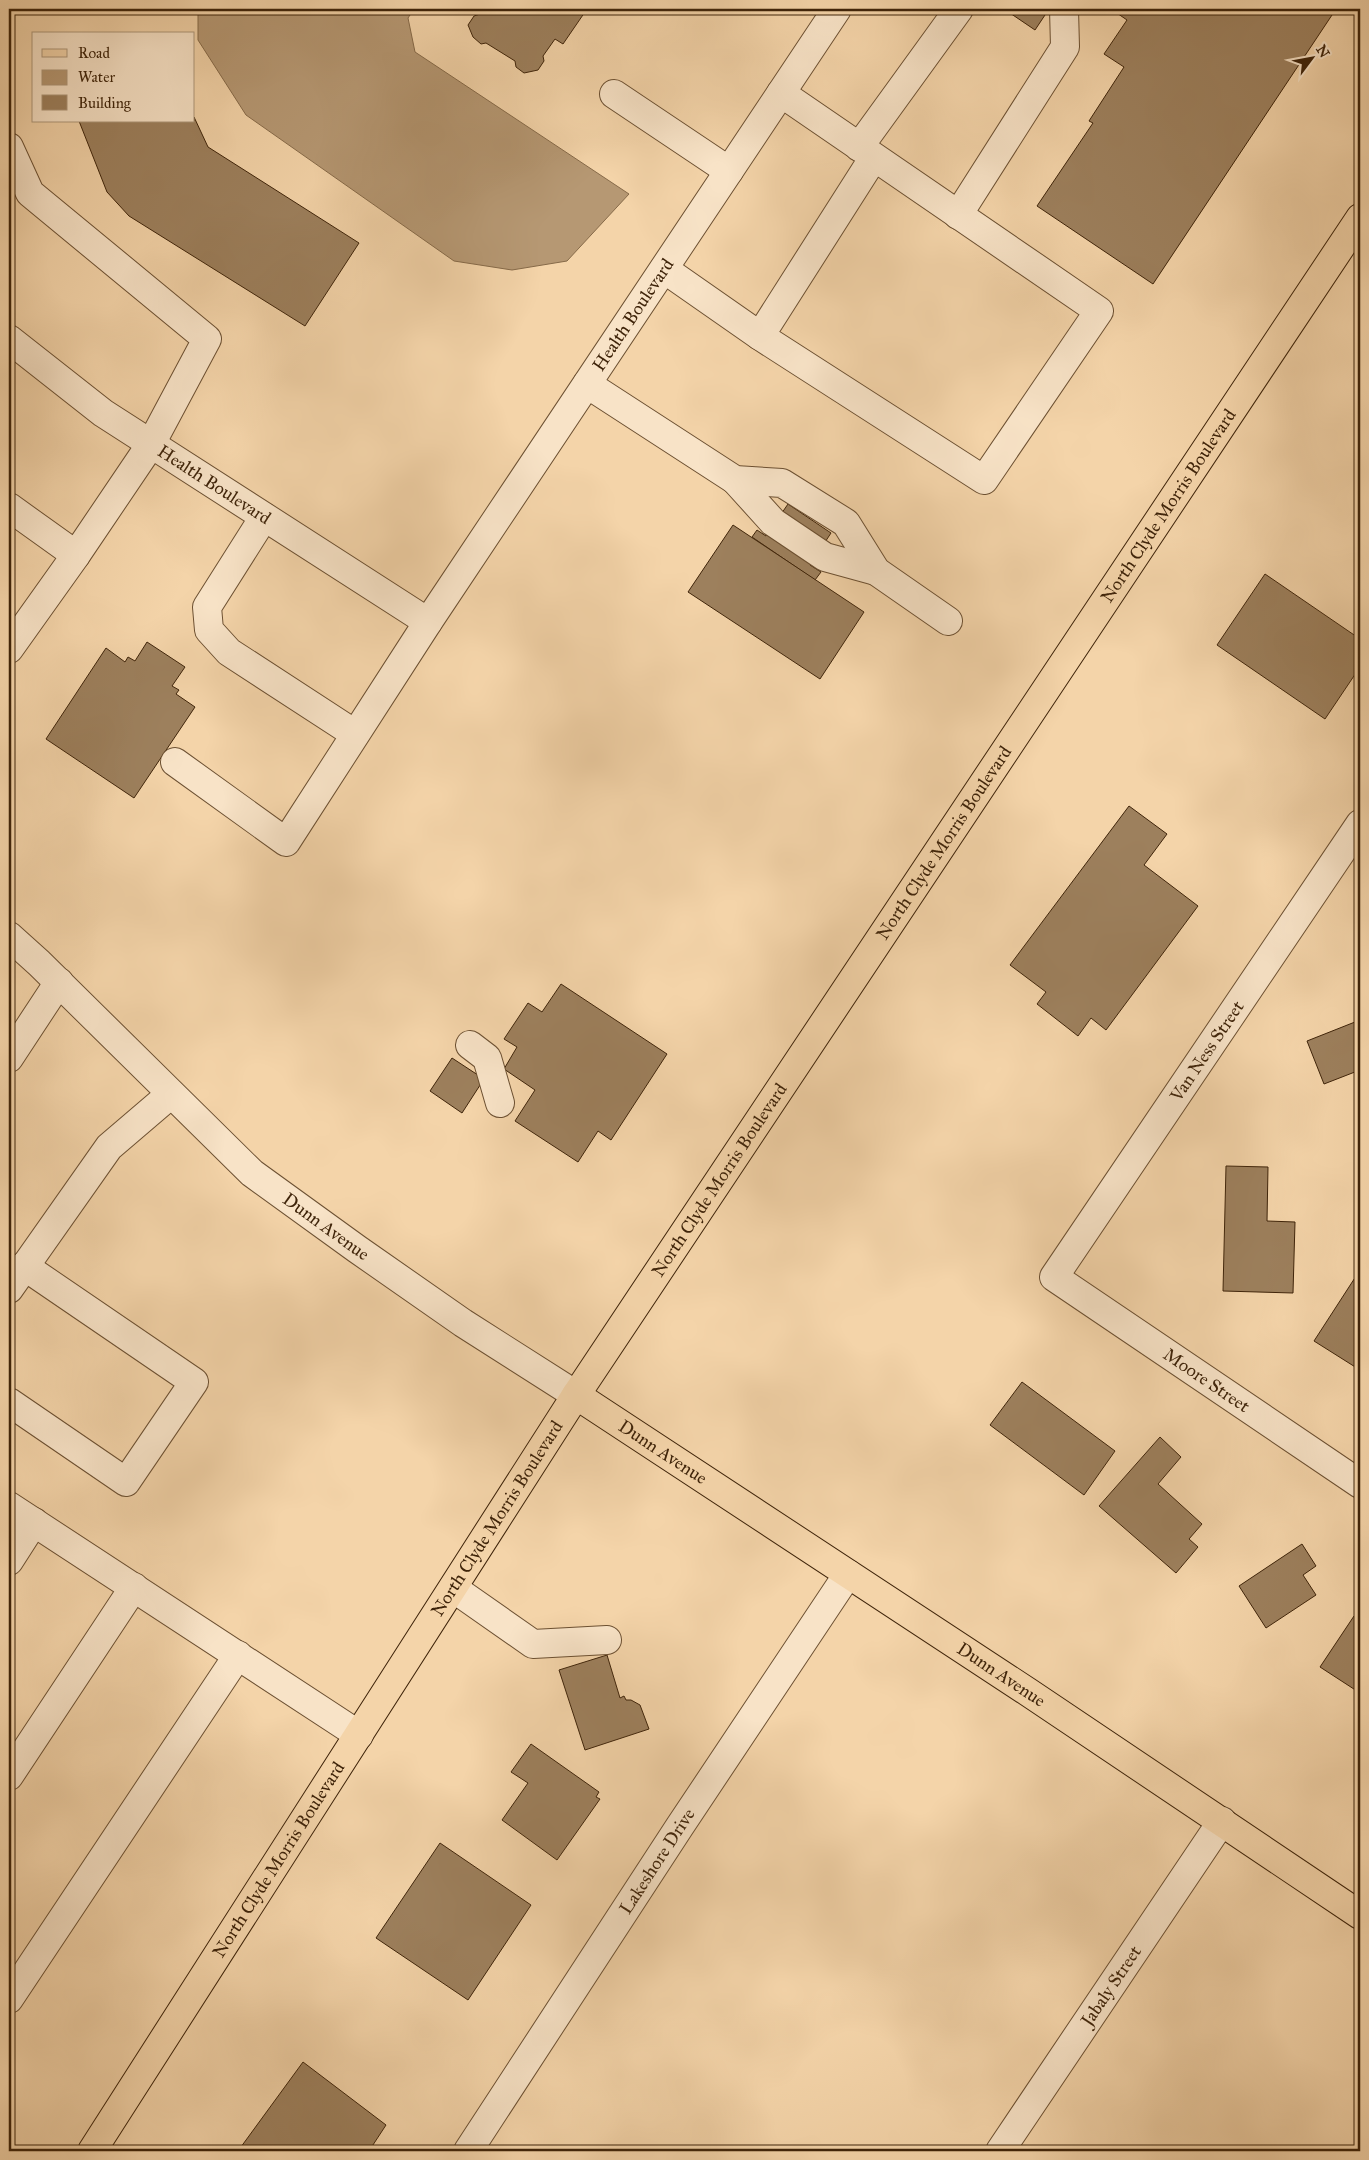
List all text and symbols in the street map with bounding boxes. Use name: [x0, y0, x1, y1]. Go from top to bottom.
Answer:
legend: [32, 32, 195, 122]
north arrow: [1286, 32, 1336, 82]
text: N: [1312, 42, 1333, 61]
text: Road: [78, 44, 110, 62]
text: Water: [78, 68, 115, 86]
text: Building: [78, 94, 132, 112]
street label: Health Boulevard: [588, 254, 678, 375]
street label: North Clyde Morris Boulevard: [1096, 405, 1241, 607]
street label: Health Boulevard: [154, 440, 275, 529]
street label: North Clyde Morris Boulevard: [871, 742, 1016, 944]
street label: Van Ness Street: [1165, 996, 1249, 1106]
street label: North Clyde Morris Boulevard: [647, 1079, 792, 1281]
street label: Dunn Avenue: [279, 1188, 374, 1265]
street label: Moore Street: [1159, 1343, 1255, 1418]
street label: Dunn Avenue: [615, 1415, 711, 1489]
street label: North Clyde Morris Boulevard: [426, 1417, 568, 1620]
street label: Dunn Avenue: [953, 1638, 1050, 1712]
street label: North Clyde Morris Boulevard: [208, 1758, 349, 1962]
street label: Lakeshore Drive: [614, 1804, 700, 1918]
street label: Jabaly Street: [1075, 1941, 1146, 2033]

